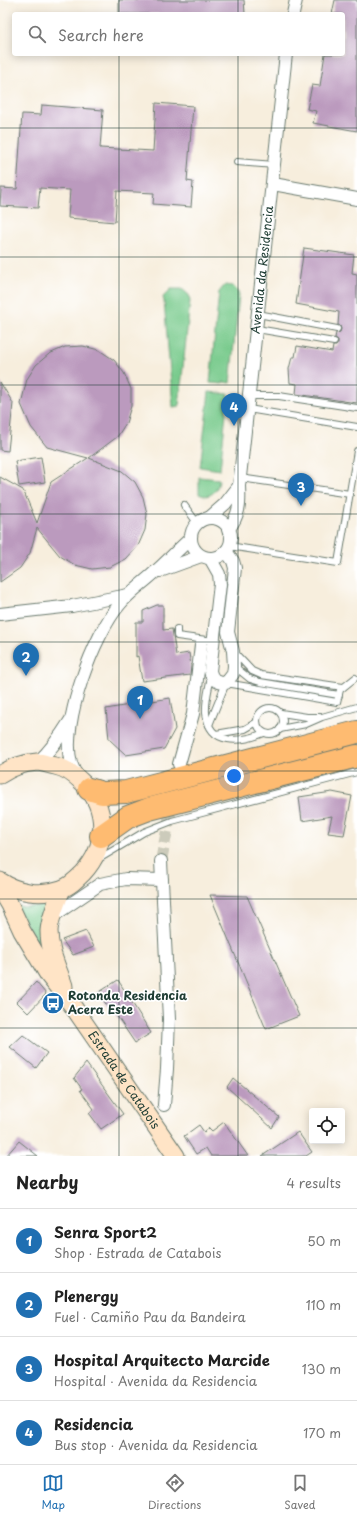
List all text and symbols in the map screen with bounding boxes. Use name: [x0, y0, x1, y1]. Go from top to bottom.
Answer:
search box: [12, 12, 345, 56]
icon: search: [26, 23, 48, 45]
text: Search here: [58, 23, 144, 46]
street label: Avenida da Residencia: [246, 205, 277, 335]
pin: 4: [221, 393, 247, 426]
pin: 3: [288, 473, 314, 506]
pin: 2: [13, 643, 39, 676]
pin: 1: [127, 686, 153, 719]
your location: [224, 766, 244, 786]
place label: Rotonda Residencia Acera Este: [67, 986, 188, 1018]
bus stop icon: Rotonda Residencia Acera Este: [40, 990, 66, 1016]
street label: Estrada de Catabois: [84, 1027, 165, 1133]
map controls: [309, 1108, 345, 1144]
button: locate: [309, 1108, 345, 1144]
text: Nearby: [16, 1169, 78, 1195]
text: 4 results: [287, 1173, 341, 1192]
text: Senra Sport2: [54, 1220, 157, 1243]
text: 1: [26, 1231, 32, 1250]
text: 50 m: [307, 1231, 341, 1250]
text: Shop · Estrada de Catabois: [54, 1243, 221, 1262]
text: Plenergy: [54, 1284, 118, 1307]
text: 2: [24, 1295, 34, 1314]
text: 110 m: [306, 1295, 341, 1314]
text: Fuel · Camiño Pau da Bandeira: [54, 1307, 246, 1326]
text: Hospital Arquitecto Marcide: [54, 1348, 270, 1371]
text: 3: [25, 1359, 33, 1378]
text: 130 m: [302, 1359, 341, 1378]
text: Hospital · Avenida da Residencia: [54, 1371, 257, 1390]
text: Residencia: [54, 1412, 133, 1435]
text: 4: [25, 1423, 33, 1442]
text: 170 m: [303, 1423, 341, 1442]
text: Bus stop · Avenida da Residencia: [54, 1435, 258, 1454]
tab: Map: [41, 1472, 65, 1513]
tab: Directions: [148, 1472, 201, 1513]
tab: Saved: [284, 1472, 316, 1513]

